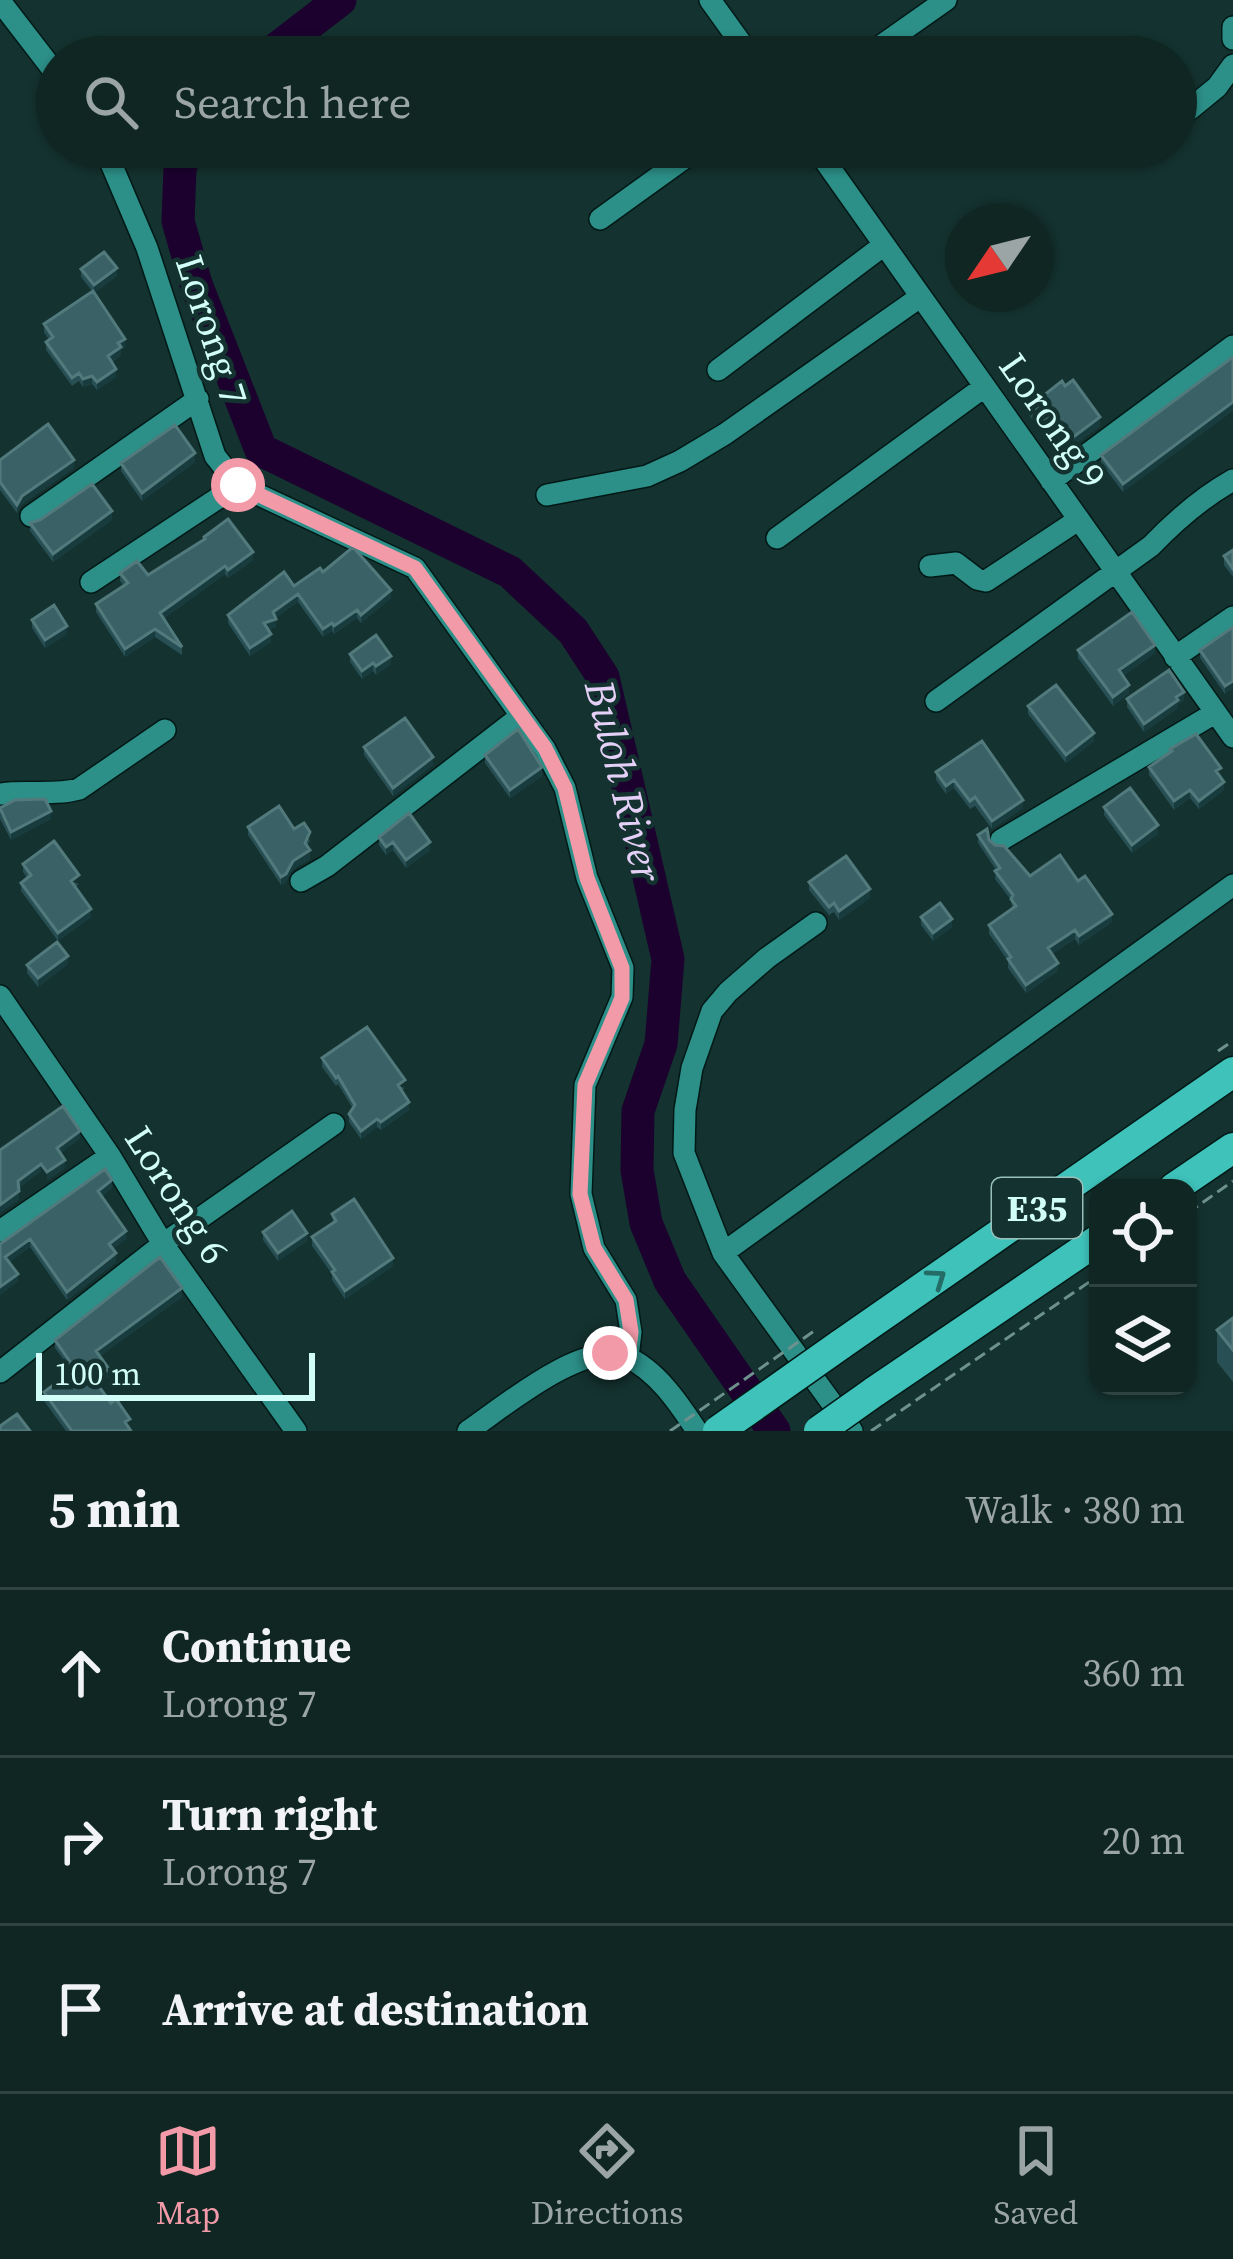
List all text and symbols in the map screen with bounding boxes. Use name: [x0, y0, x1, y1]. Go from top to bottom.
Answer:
search box: [36, 36, 1197, 168]
icon: search: [78, 69, 144, 135]
text: Search here: [174, 71, 411, 133]
north arrow: [945, 204, 1053, 312]
street label: Lorong 7: [163, 248, 261, 412]
street label: Lorong 9: [987, 342, 1119, 500]
route start: [211, 458, 265, 512]
water label: Buloh River: [571, 673, 677, 889]
street label: Lorong 6: [113, 1116, 241, 1274]
road number: E35: [992, 1178, 1082, 1238]
map controls: [1089, 1179, 1197, 1395]
button: locate: [1089, 1179, 1197, 1287]
one-way arrow: [923, 1270, 945, 1292]
button: layers: [1089, 1287, 1197, 1395]
route end: [583, 1326, 637, 1380]
scale bar: [36, 1347, 315, 1400]
text: 100 m: [54, 1351, 141, 1396]
text: 5 min: [48, 1474, 180, 1544]
text: Walk · 380 m: [965, 1483, 1185, 1536]
text: Continue: [162, 1615, 351, 1677]
icon: ahead: [48, 1640, 114, 1706]
text: 360 m: [1082, 1646, 1185, 1699]
text: Lorong 7: [162, 1677, 317, 1730]
text: Turn right: [162, 1783, 377, 1845]
icon: right: [48, 1808, 114, 1874]
text: 20 m: [1102, 1814, 1185, 1867]
text: Lorong 7: [162, 1845, 317, 1898]
icon: arrive: [48, 1976, 114, 2042]
text: Arrive at destination: [162, 1978, 589, 2040]
tab: Map: [155, 2118, 221, 2235]
tab: Directions: [531, 2118, 684, 2235]
tab: Saved: [993, 2118, 1078, 2235]

